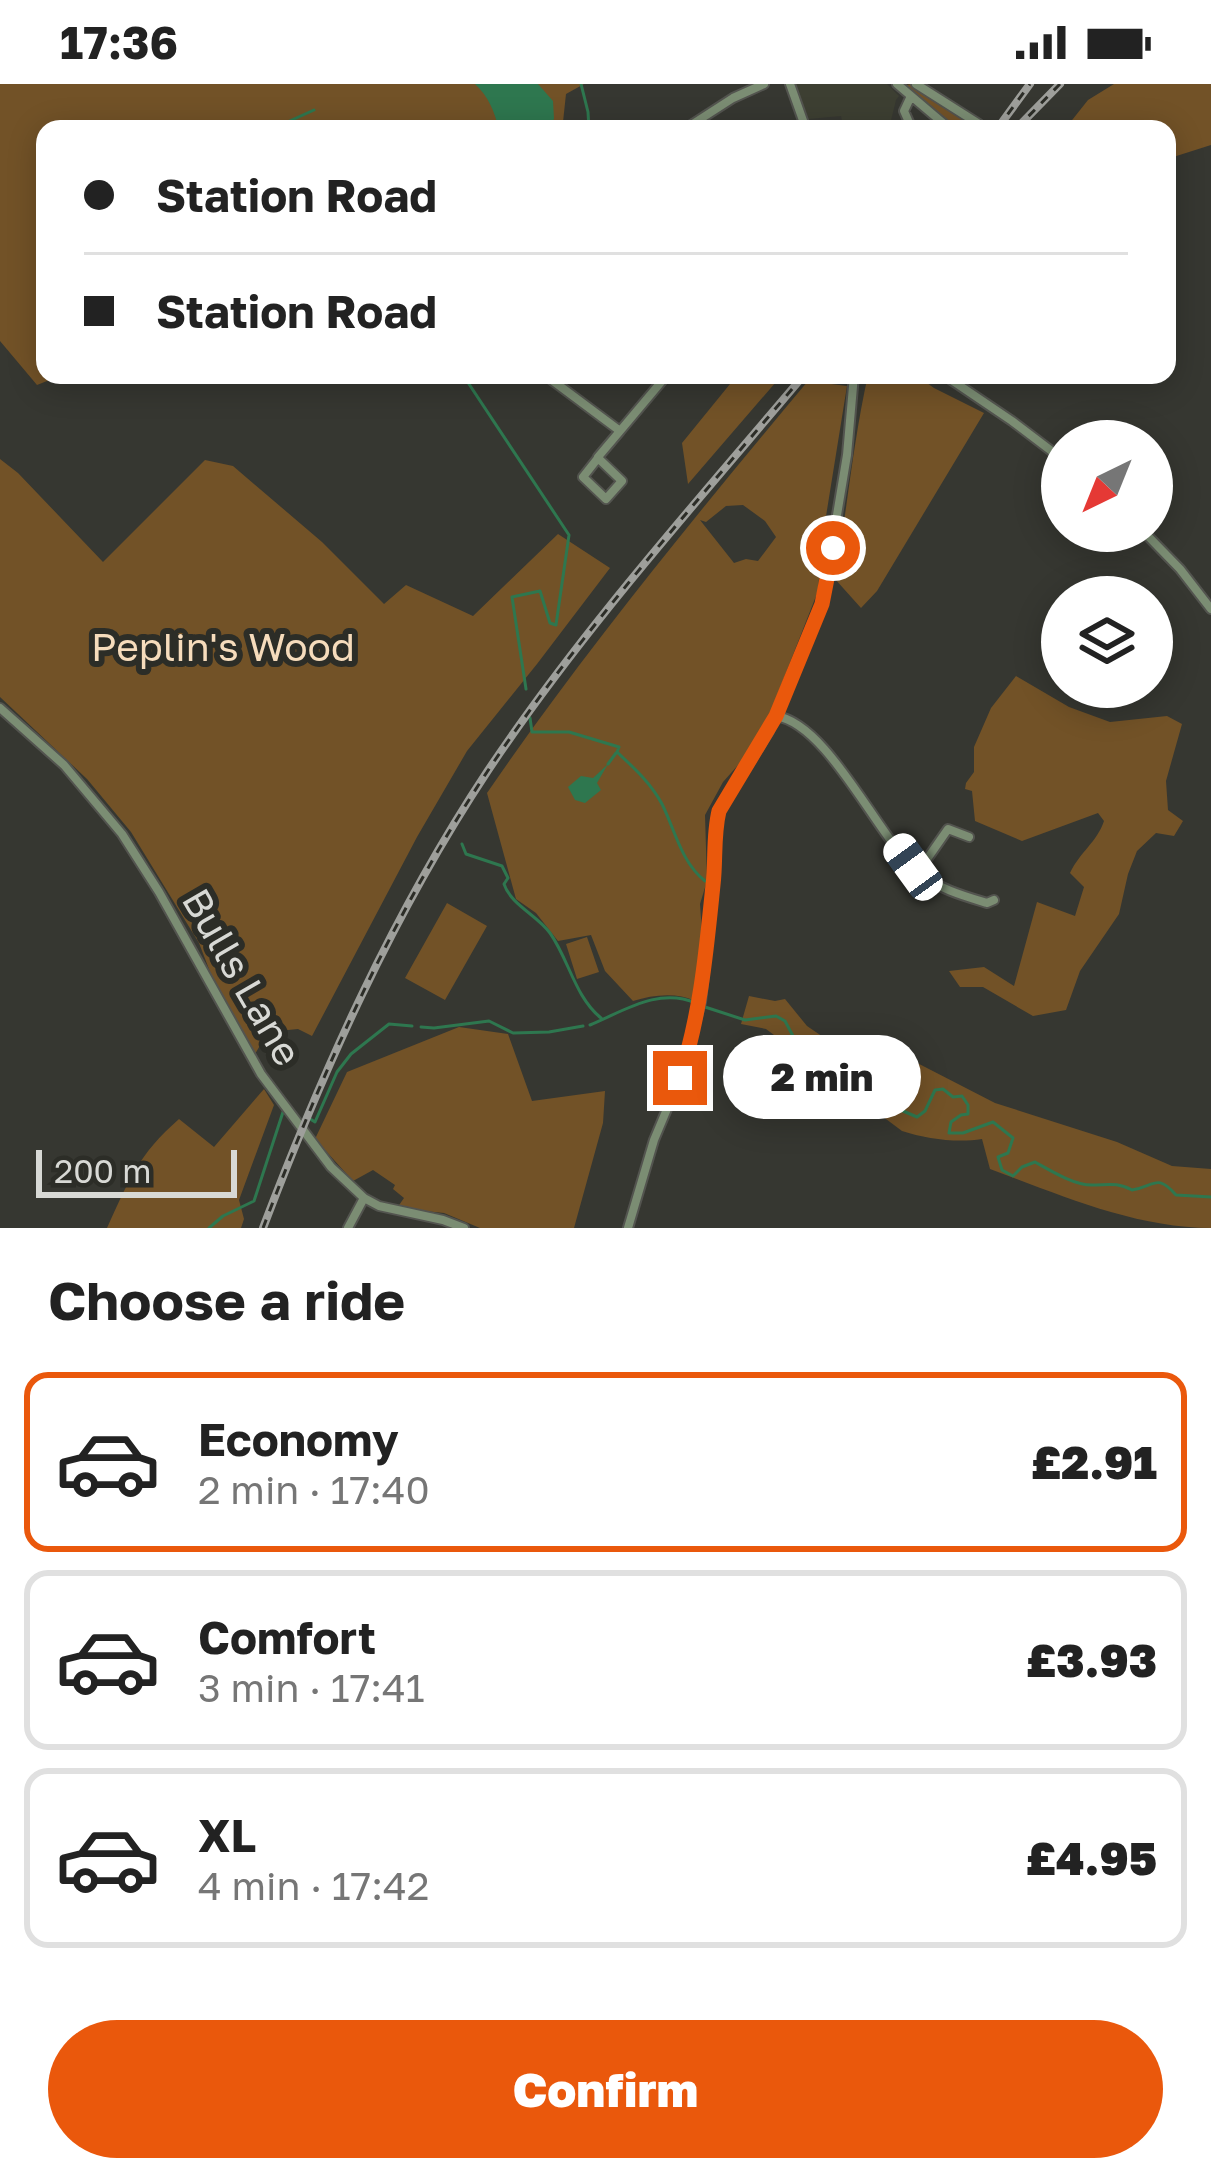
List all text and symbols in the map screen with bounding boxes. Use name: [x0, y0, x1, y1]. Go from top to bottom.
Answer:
text: 17:36: [60, 15, 178, 69]
text: Station Road: [156, 168, 437, 222]
text: Station Road: [156, 284, 437, 338]
north arrow: [1041, 420, 1173, 552]
map controls: [1041, 420, 1173, 708]
route start: [806, 521, 860, 575]
button: layers: [1041, 576, 1173, 708]
park label: Peplin's Wood: [91, 623, 355, 670]
car: [877, 827, 949, 907]
street label: Bulls Lane: [173, 880, 312, 1074]
callout: 2 min: [722, 1036, 920, 1120]
route end: [653, 1051, 707, 1105]
text: 2 min: [771, 1053, 873, 1100]
scale bar: [36, 1144, 237, 1197]
text: 200 m: [54, 1151, 152, 1190]
text: Choose a ride: [48, 1267, 405, 1332]
icon: car: [54, 1408, 162, 1516]
text: Economy: [198, 1412, 399, 1466]
text: £2.91: [1031, 1435, 1157, 1489]
text: 2 min · 17:40: [198, 1466, 430, 1513]
icon: car: [54, 1606, 162, 1714]
text: Comfort: [198, 1610, 376, 1664]
text: £3.93: [1026, 1633, 1157, 1687]
text: 3 min · 17:41: [198, 1664, 425, 1711]
icon: car: [54, 1804, 162, 1912]
text: XL: [198, 1808, 256, 1862]
text: £4.95: [1026, 1831, 1157, 1885]
text: 4 min · 17:42: [198, 1862, 429, 1909]
button: Confirm: [48, 2020, 1163, 2158]

